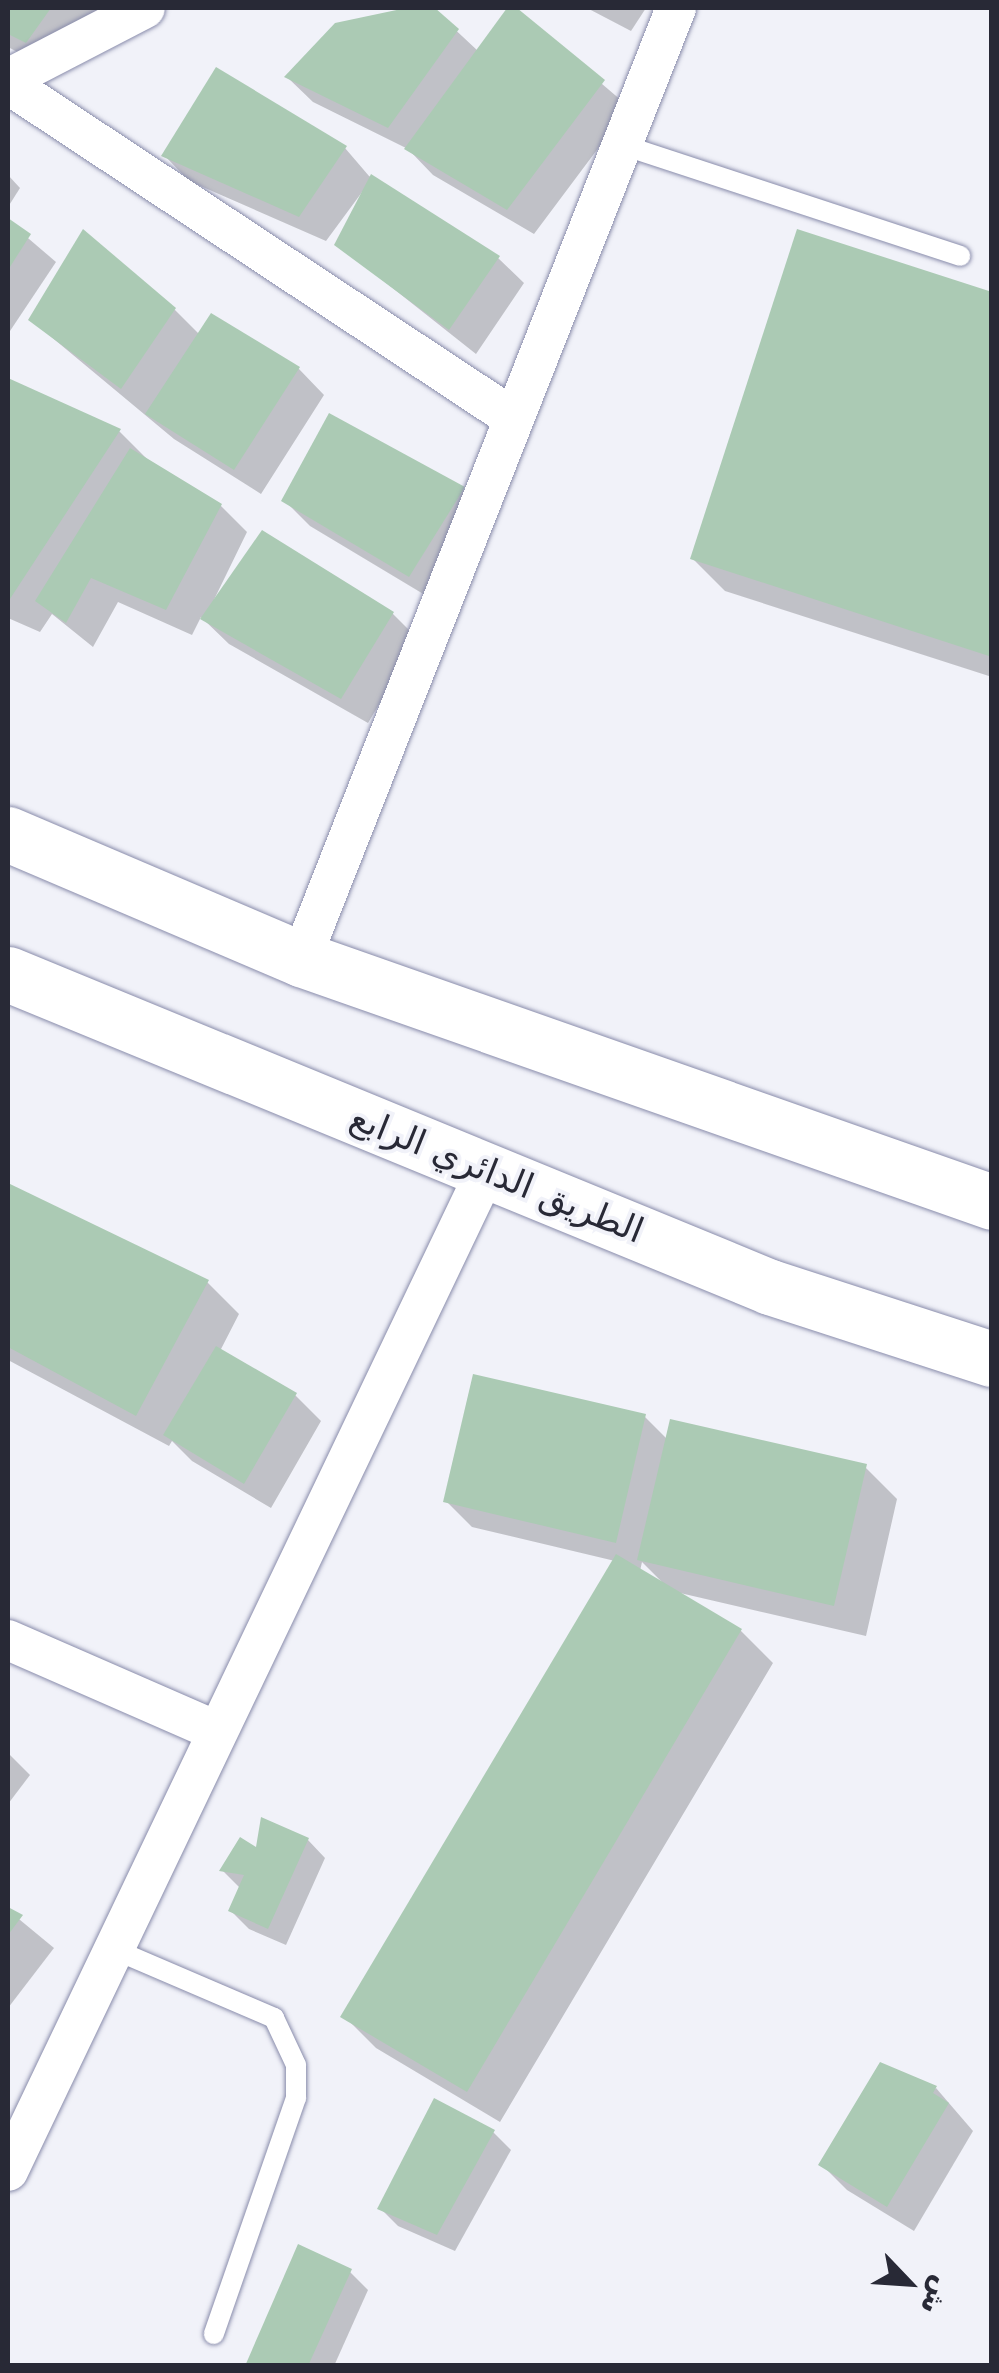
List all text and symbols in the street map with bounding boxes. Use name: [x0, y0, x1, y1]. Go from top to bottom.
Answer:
street label: الطريق الدائري الرابع: [344, 1096, 650, 1252]
north arrow: [859, 2233, 959, 2333]
text: ش: [914, 2271, 960, 2320]

